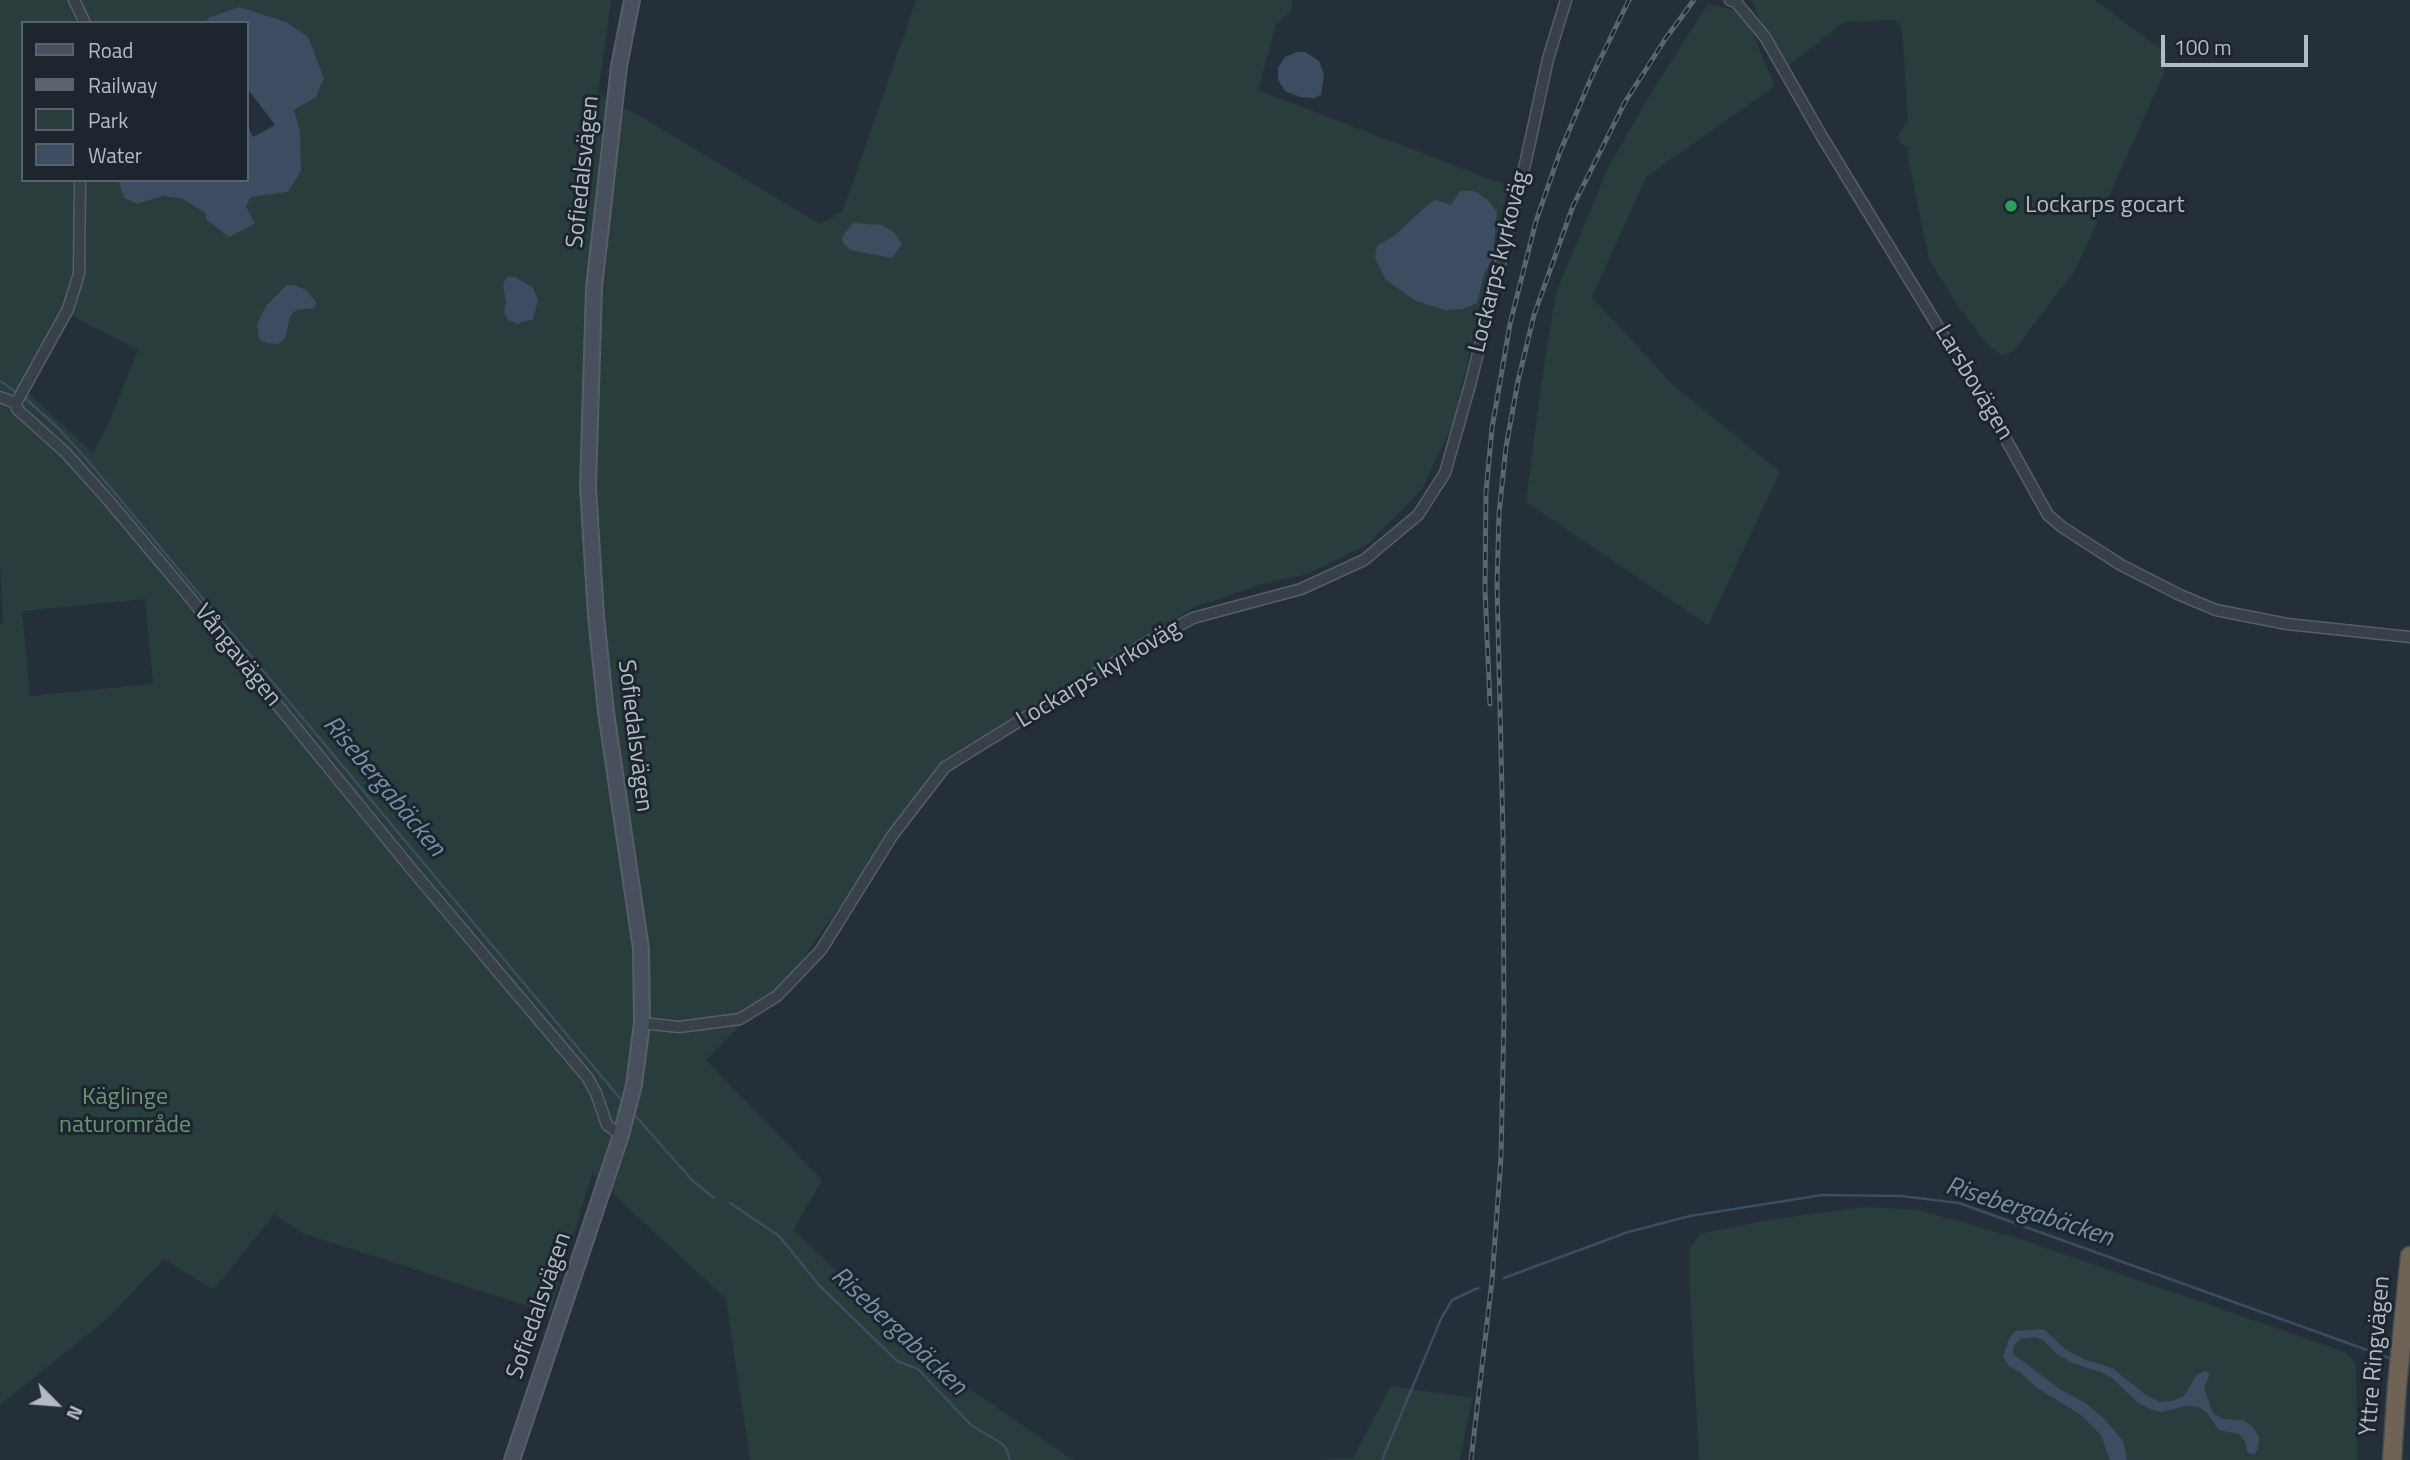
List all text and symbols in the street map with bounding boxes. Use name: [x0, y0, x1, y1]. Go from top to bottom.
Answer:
legend: [21, 21, 248, 182]
scale bar: [2165, 21, 2312, 65]
text: 100 m: [2174, 31, 2231, 63]
text: Road: [88, 34, 133, 66]
text: Railway: [88, 69, 157, 101]
street label: Sofiedalsvägen: [562, 94, 606, 250]
text: Park: [88, 104, 128, 136]
text: Water: [88, 139, 142, 171]
street label: Lockarps kyrkoväg: [1464, 168, 1536, 356]
place label: Lockarps gocart: [2025, 192, 2185, 220]
marker: Lockarps gocart: [2003, 198, 2019, 214]
street label: Larsbovägen: [1927, 320, 2019, 446]
street label: Vångavägen: [187, 599, 287, 713]
street label: Lockarps kyrkoväg: [1012, 615, 1186, 735]
street label: Sofiedalsvägen: [610, 658, 658, 814]
water label: Risebergabäcken: [315, 710, 451, 864]
park label: Käglinge naturområde: [59, 1084, 191, 1140]
water label: Risebergabäcken: [1941, 1171, 2117, 1255]
street label: Sofiedalsvägen: [501, 1229, 579, 1383]
water label: Risebergabäcken: [824, 1261, 972, 1403]
street label: Yttre Ringvägen: [2355, 1275, 2397, 1437]
north arrow: [21, 1369, 91, 1439]
text: N: [60, 1401, 91, 1425]

